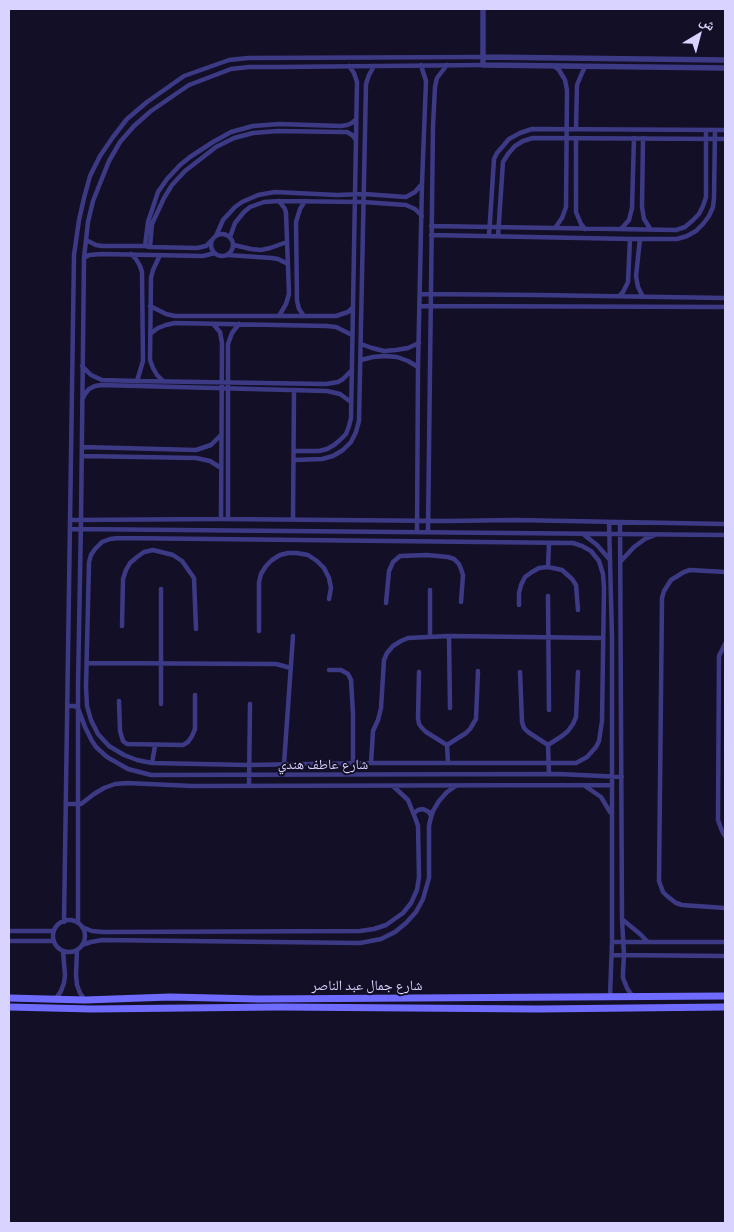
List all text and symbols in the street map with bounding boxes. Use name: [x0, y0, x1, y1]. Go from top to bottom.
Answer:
north arrow: [674, 10, 724, 60]
text: ش: [697, 11, 719, 34]
street label: شارع عاطف هندي: [278, 756, 368, 772]
street label: شارع جمال عبد الناصر: [312, 977, 422, 993]

